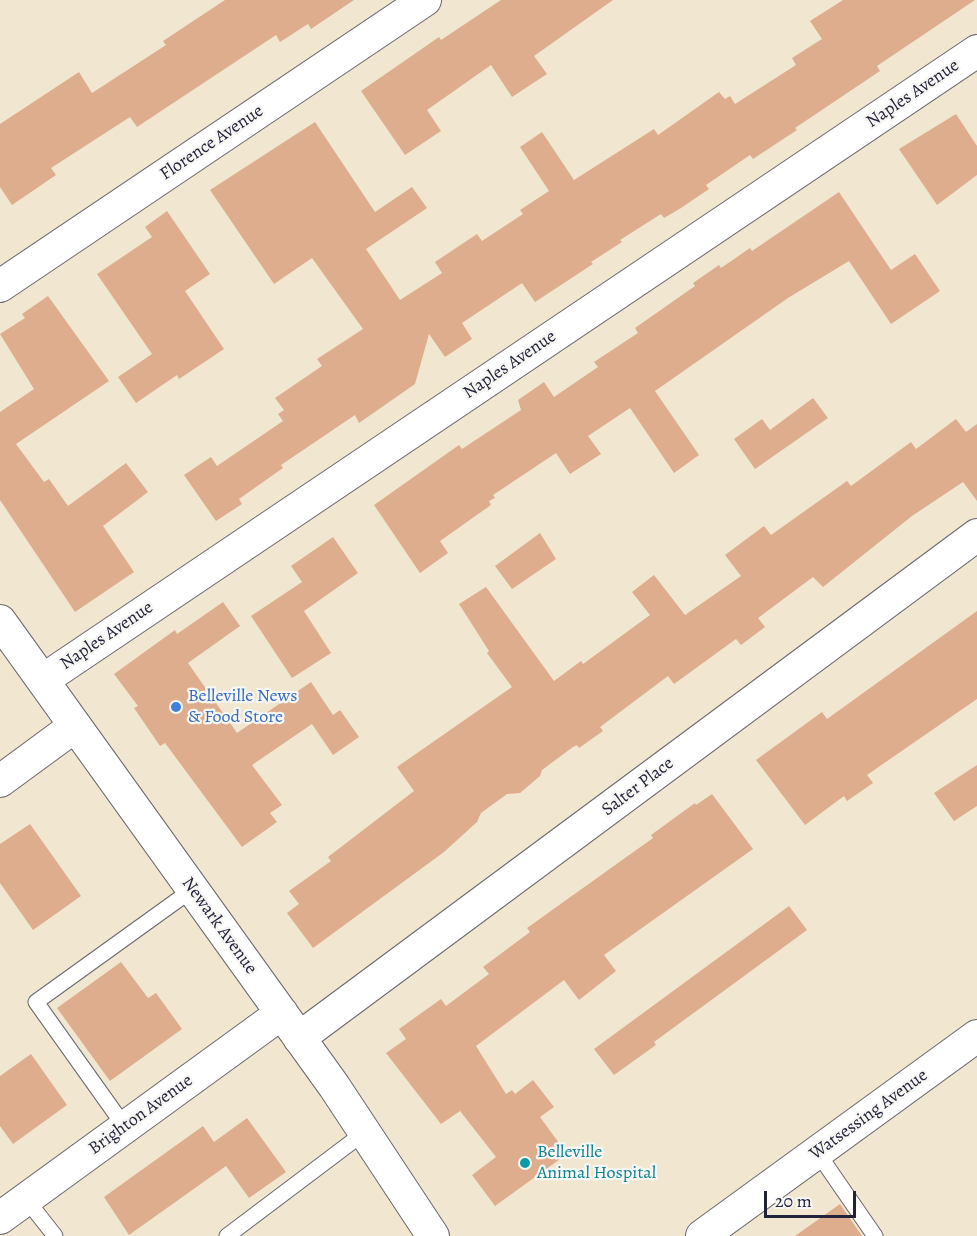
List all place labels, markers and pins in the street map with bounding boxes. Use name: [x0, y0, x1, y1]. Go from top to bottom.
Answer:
place label: Belleville News & Food Store: [188, 686, 298, 728]
marker: Belleville News & Food Store: [169, 700, 183, 714]
place label: Belleville Animal Hospital: [537, 1142, 656, 1184]
marker: Belleville Animal Hospital: [518, 1156, 532, 1170]

